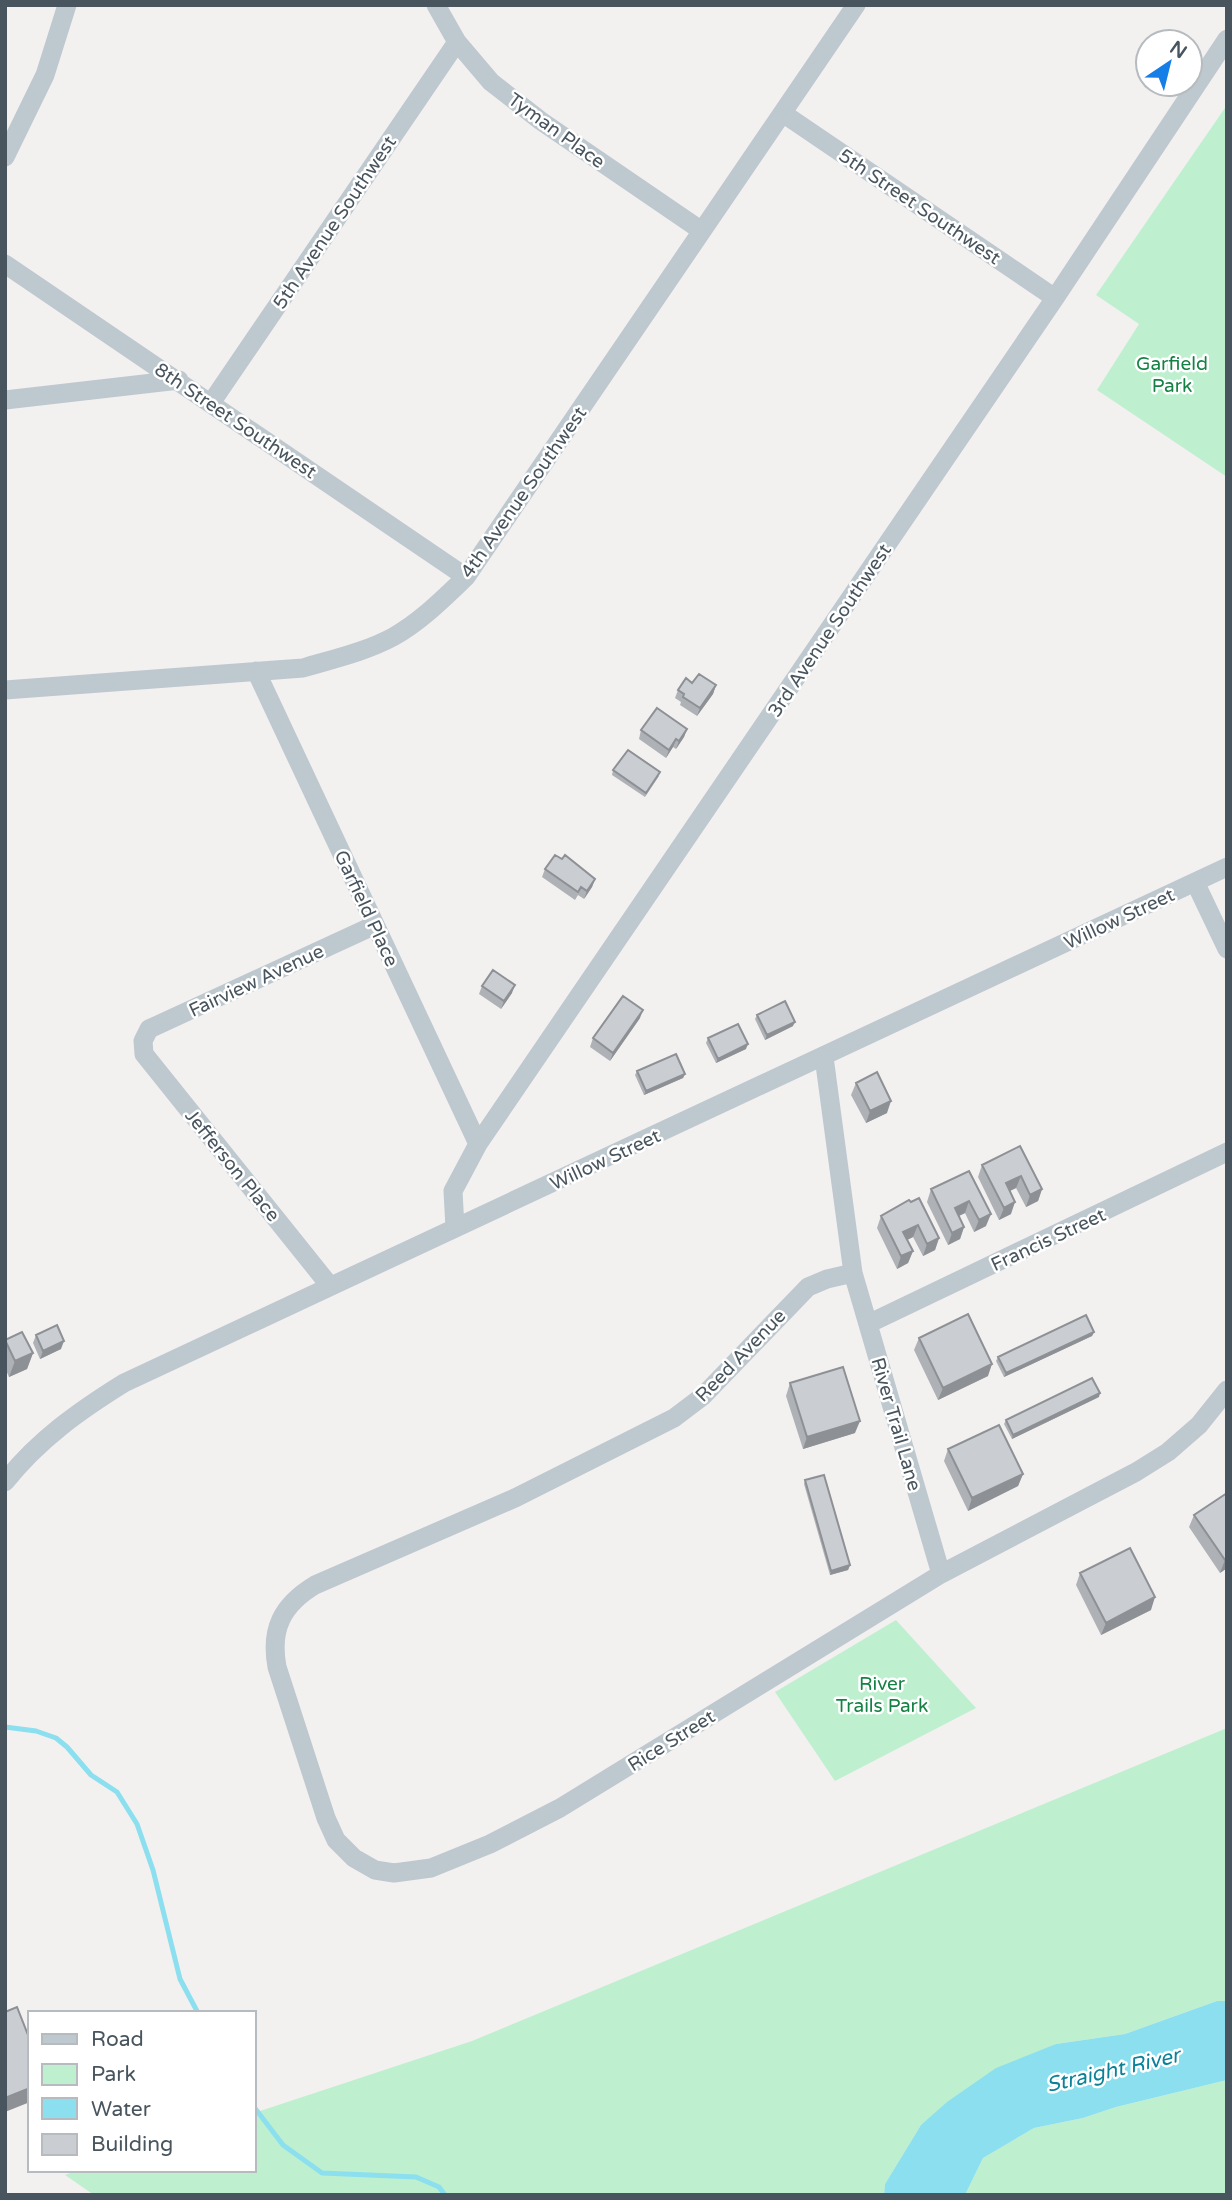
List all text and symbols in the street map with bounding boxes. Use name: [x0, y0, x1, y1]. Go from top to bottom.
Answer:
north arrow: [1134, 28, 1204, 98]
text: N: [1166, 37, 1191, 63]
street label: Tyman Place: [504, 88, 609, 173]
street label: 5th Avenue Southwest: [269, 132, 401, 313]
street label: 5th Street Southwest: [834, 144, 1005, 269]
park label: Garfield Park: [1136, 353, 1208, 397]
street label: 8th Street Southwest: [150, 358, 321, 483]
street label: 4th Avenue Southwest: [456, 403, 591, 582]
street label: 3rd Avenue Southwest: [764, 540, 896, 721]
street label: Garfield Place: [330, 847, 403, 970]
street label: Willow Street: [1061, 884, 1178, 954]
street label: Fairview Avenue: [186, 940, 327, 1022]
street label: Jefferson Place: [180, 1105, 284, 1226]
street label: Willow Street: [547, 1125, 664, 1195]
street label: Francis Street: [988, 1204, 1109, 1276]
street label: Reed Avenue: [691, 1305, 790, 1406]
street label: River Trail Lane: [866, 1355, 926, 1494]
park label: River Trails Park: [836, 1673, 928, 1717]
street label: Rice Street: [624, 1705, 719, 1776]
legend: [28, 2011, 256, 2172]
text: Road: [91, 2027, 144, 2052]
water label: Straight River: [1044, 2042, 1185, 2098]
text: Park: [91, 2062, 136, 2087]
text: Water: [91, 2097, 151, 2122]
text: Building: [91, 2132, 173, 2157]

